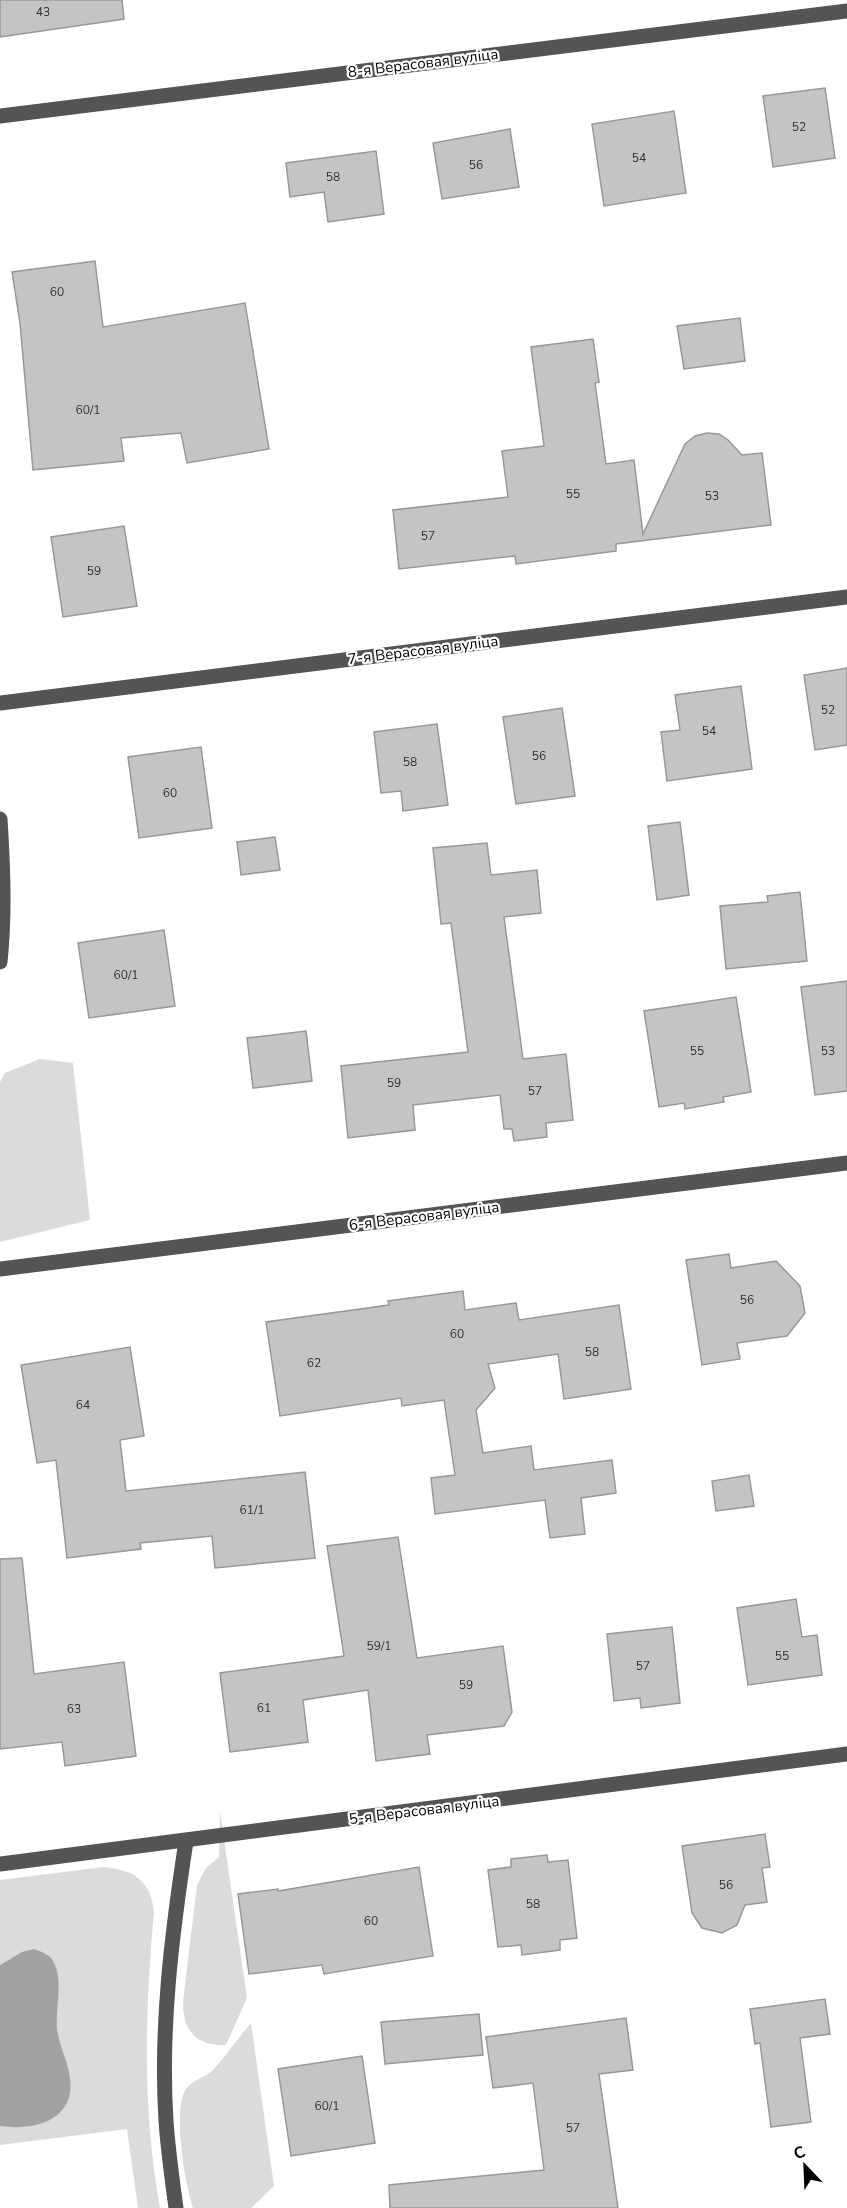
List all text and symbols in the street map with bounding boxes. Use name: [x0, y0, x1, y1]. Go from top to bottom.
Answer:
house number: 43: [36, 4, 50, 20]
street label: 8-я Верасовая вуліца: [347, 44, 499, 82]
house number: 52: [792, 119, 806, 135]
house number: 54: [632, 150, 646, 166]
house number: 56: [469, 157, 483, 173]
house number: 58: [326, 169, 340, 185]
house number: 60: [50, 284, 64, 300]
house number: 60/1: [76, 402, 101, 418]
house number: 55: [566, 486, 580, 502]
house number: 53: [705, 488, 719, 504]
house number: 57: [421, 528, 435, 544]
house number: 59: [87, 563, 101, 579]
street label: 7-я Верасовая вуліца: [347, 631, 499, 669]
house number: 52: [821, 702, 835, 718]
house number: 54: [702, 723, 716, 739]
house number: 56: [532, 748, 546, 764]
house number: 58: [403, 754, 417, 770]
house number: 60: [163, 785, 177, 801]
house number: 60/1: [114, 967, 139, 983]
house number: 55: [690, 1043, 704, 1059]
house number: 53: [821, 1043, 835, 1059]
house number: 59: [387, 1075, 401, 1091]
house number: 57: [528, 1083, 542, 1099]
street label: 6-я Верасовая вуліца: [348, 1197, 500, 1235]
house number: 56: [740, 1292, 754, 1308]
house number: 60: [450, 1326, 464, 1342]
house number: 58: [585, 1344, 599, 1360]
house number: 62: [307, 1355, 321, 1371]
house number: 64: [76, 1397, 90, 1413]
house number: 61/1: [240, 1502, 265, 1518]
house number: 59/1: [367, 1638, 392, 1654]
house number: 55: [775, 1648, 789, 1664]
house number: 57: [636, 1658, 650, 1674]
house number: 59: [459, 1677, 473, 1693]
house number: 61: [257, 1700, 271, 1716]
house number: 63: [67, 1701, 81, 1717]
street label: 5-я Верасовая вуліца: [348, 1791, 500, 1829]
house number: 56: [719, 1877, 733, 1893]
house number: 58: [526, 1896, 540, 1912]
house number: 60: [364, 1913, 378, 1929]
house number: 60/1: [315, 2098, 340, 2114]
house number: 57: [566, 2120, 580, 2136]
north arrow: [775, 2136, 835, 2196]
text: С: [790, 2141, 809, 2165]

